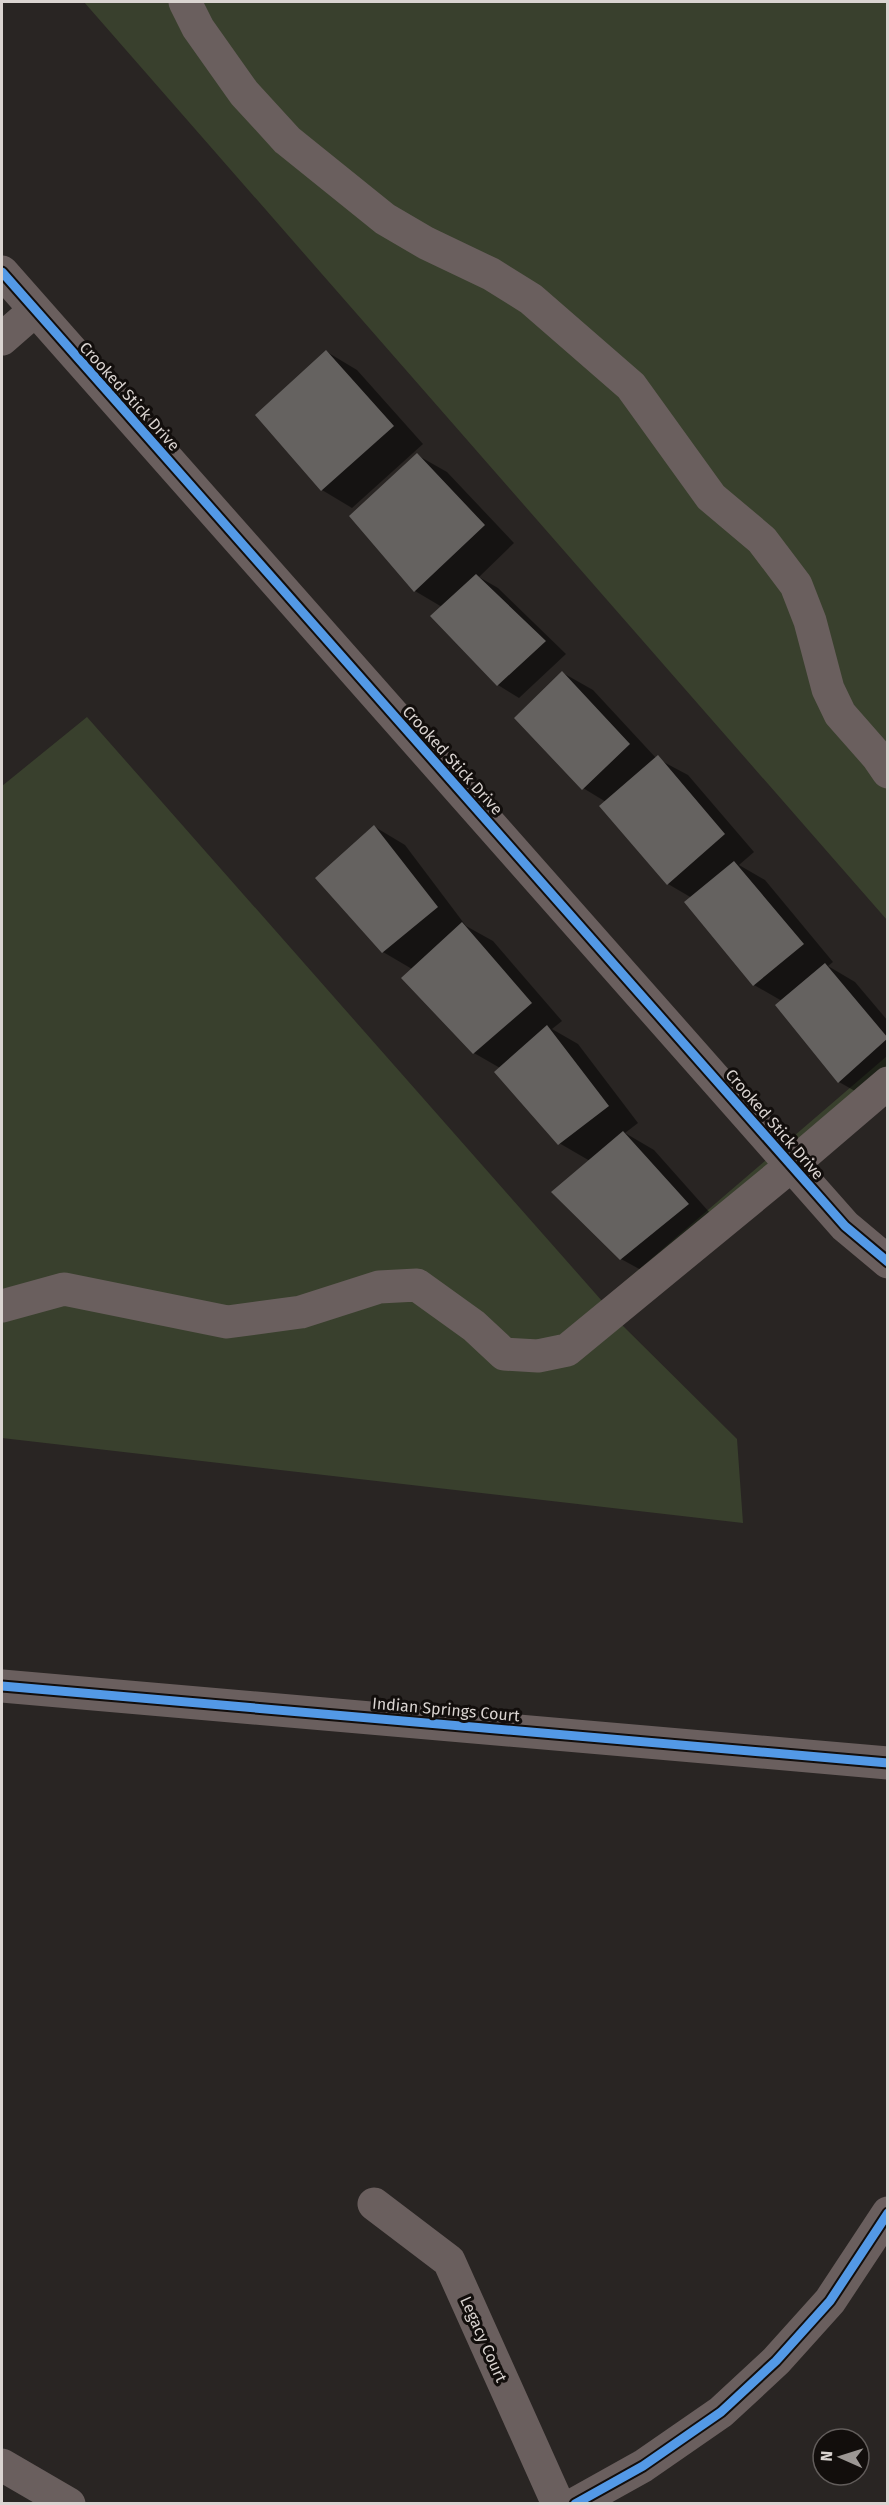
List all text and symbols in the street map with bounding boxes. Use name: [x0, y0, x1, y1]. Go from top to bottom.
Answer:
street label: Crooked Stick Drive: [76, 338, 184, 455]
street label: Crooked Stick Drive: [399, 702, 507, 819]
street label: Crooked Stick Drive: [721, 1065, 828, 1184]
street label: Indian Springs Court: [371, 1694, 521, 1725]
street label: Legacy Court: [456, 2293, 511, 2385]
north arrow: [811, 2427, 871, 2487]
text: N: [817, 2450, 836, 2462]

